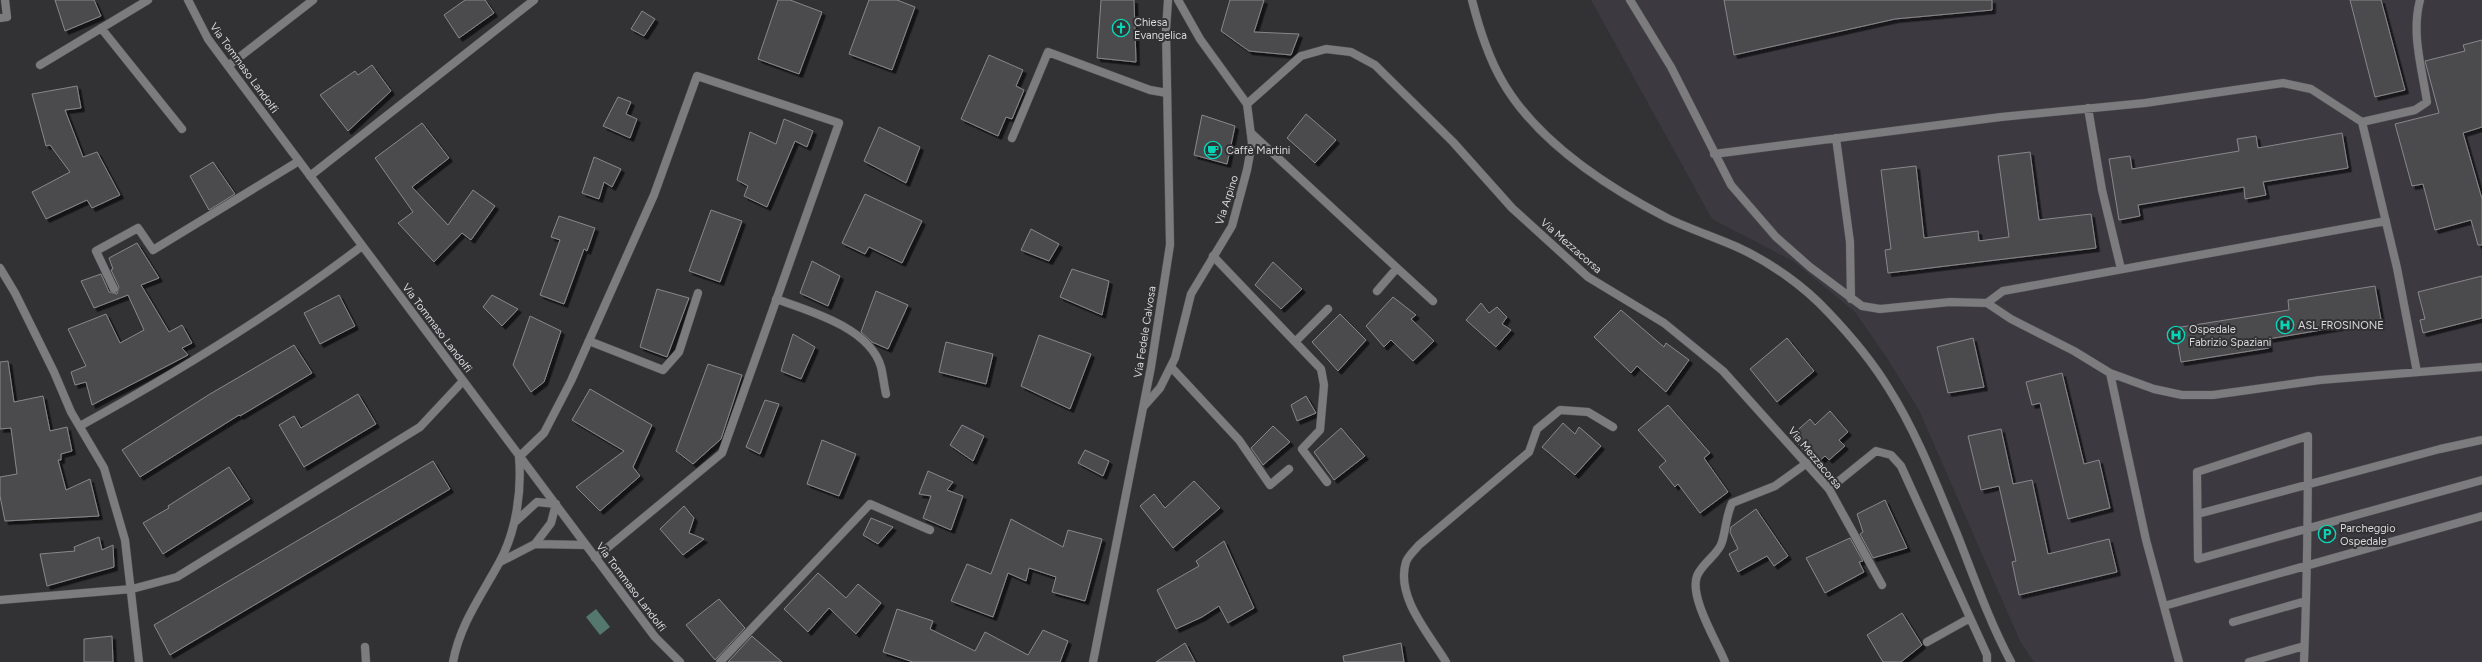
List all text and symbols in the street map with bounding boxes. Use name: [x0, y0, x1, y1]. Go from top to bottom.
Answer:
place label: Chiesa Evangelica: [1134, 16, 1187, 42]
church icon: Chiesa Evangelica: [1111, 18, 1131, 38]
street label: Via Tommaso Landolfi: [207, 20, 281, 116]
cafe icon: Caffè Martini: [1203, 140, 1223, 160]
place label: Caffè Martini: [1226, 144, 1290, 157]
street label: Via Arpino: [1213, 174, 1241, 226]
street label: Via Mezzacorsa: [1538, 216, 1604, 276]
street label: Via Tommaso Landolfi: [399, 281, 475, 375]
street label: Via Fedele Calvosa: [1131, 285, 1159, 379]
hospital icon: ASL FROSINONE: [2275, 315, 2295, 335]
place label: ASL FROSINONE: [2298, 319, 2384, 332]
place label: Ospedale Fabrizio Spaziani: [2189, 323, 2271, 349]
hospital icon: Ospedale Fabrizio Spaziani: [2166, 325, 2186, 345]
street label: Via Mezzacorsa: [1785, 424, 1845, 492]
place label: Parcheggio Ospedale: [2340, 522, 2396, 548]
parking icon: Parcheggio Ospedale: [2317, 524, 2337, 544]
street label: Via Tommaso Landolfi: [593, 540, 669, 634]

